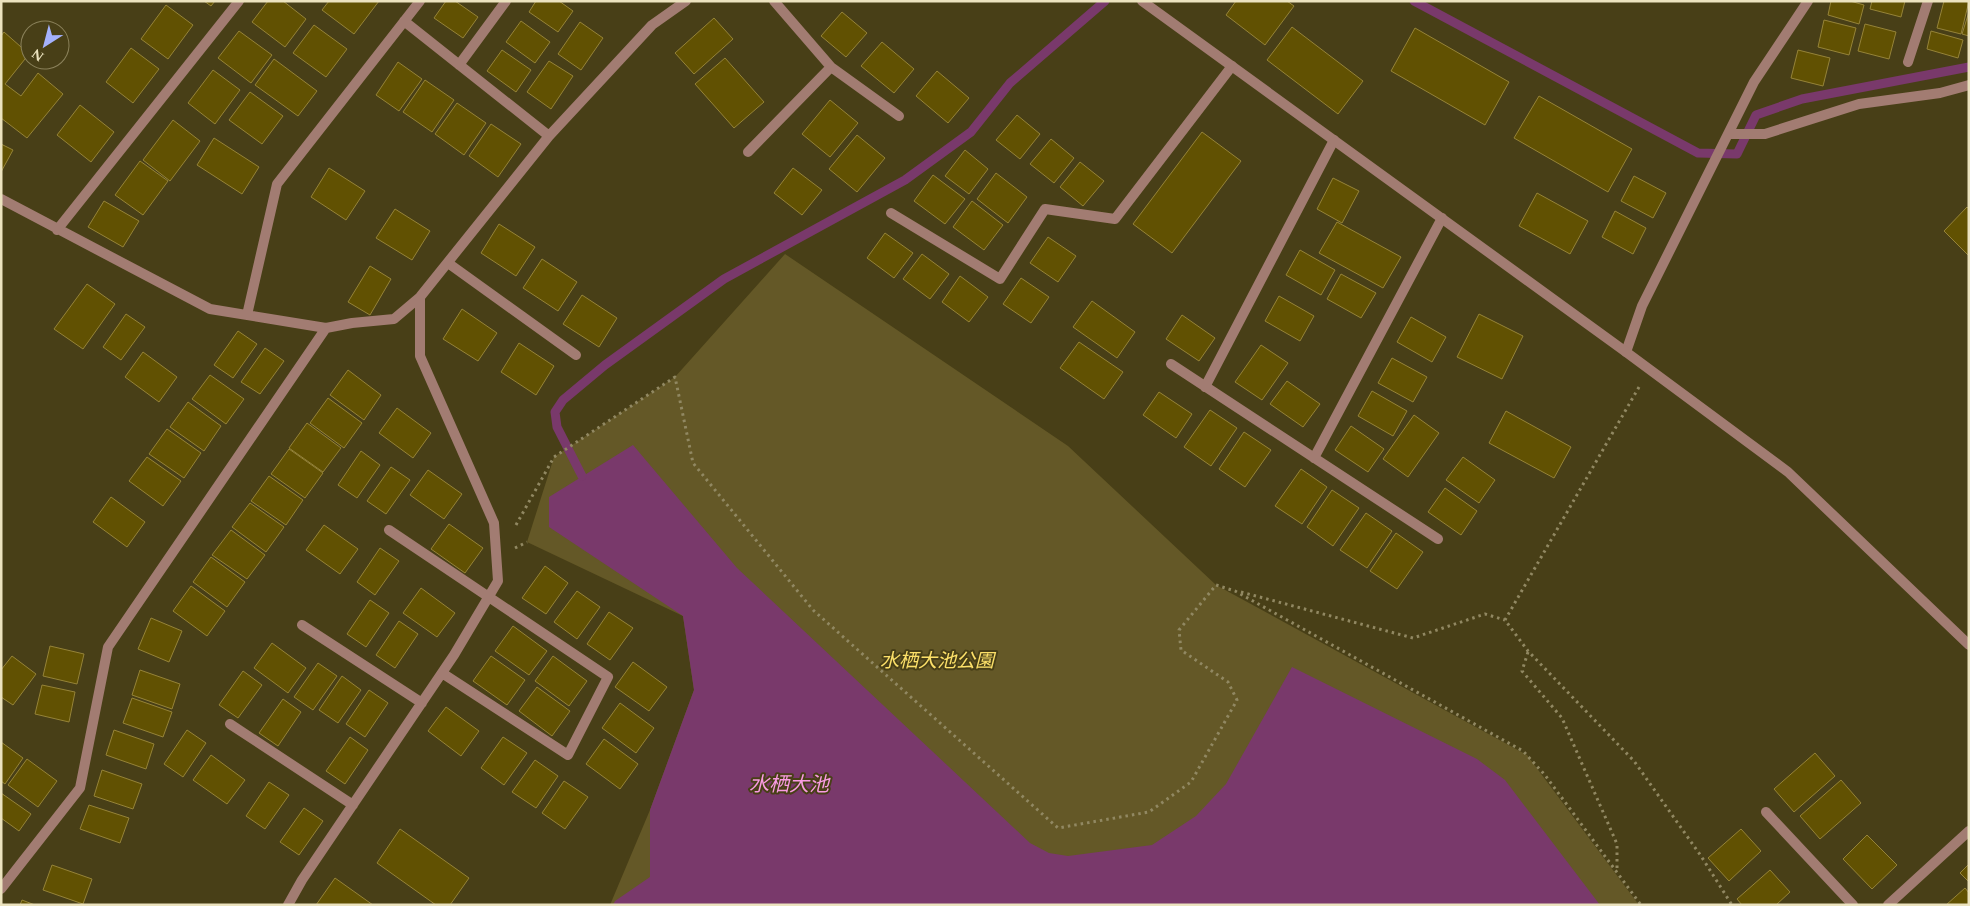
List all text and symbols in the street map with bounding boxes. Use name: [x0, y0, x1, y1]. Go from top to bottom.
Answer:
north arrow: [20, 20, 70, 70]
text: N: [27, 43, 48, 67]
park label: 水栖大池公園: [880, 647, 997, 676]
water label: 水栖大池: [749, 770, 831, 800]

